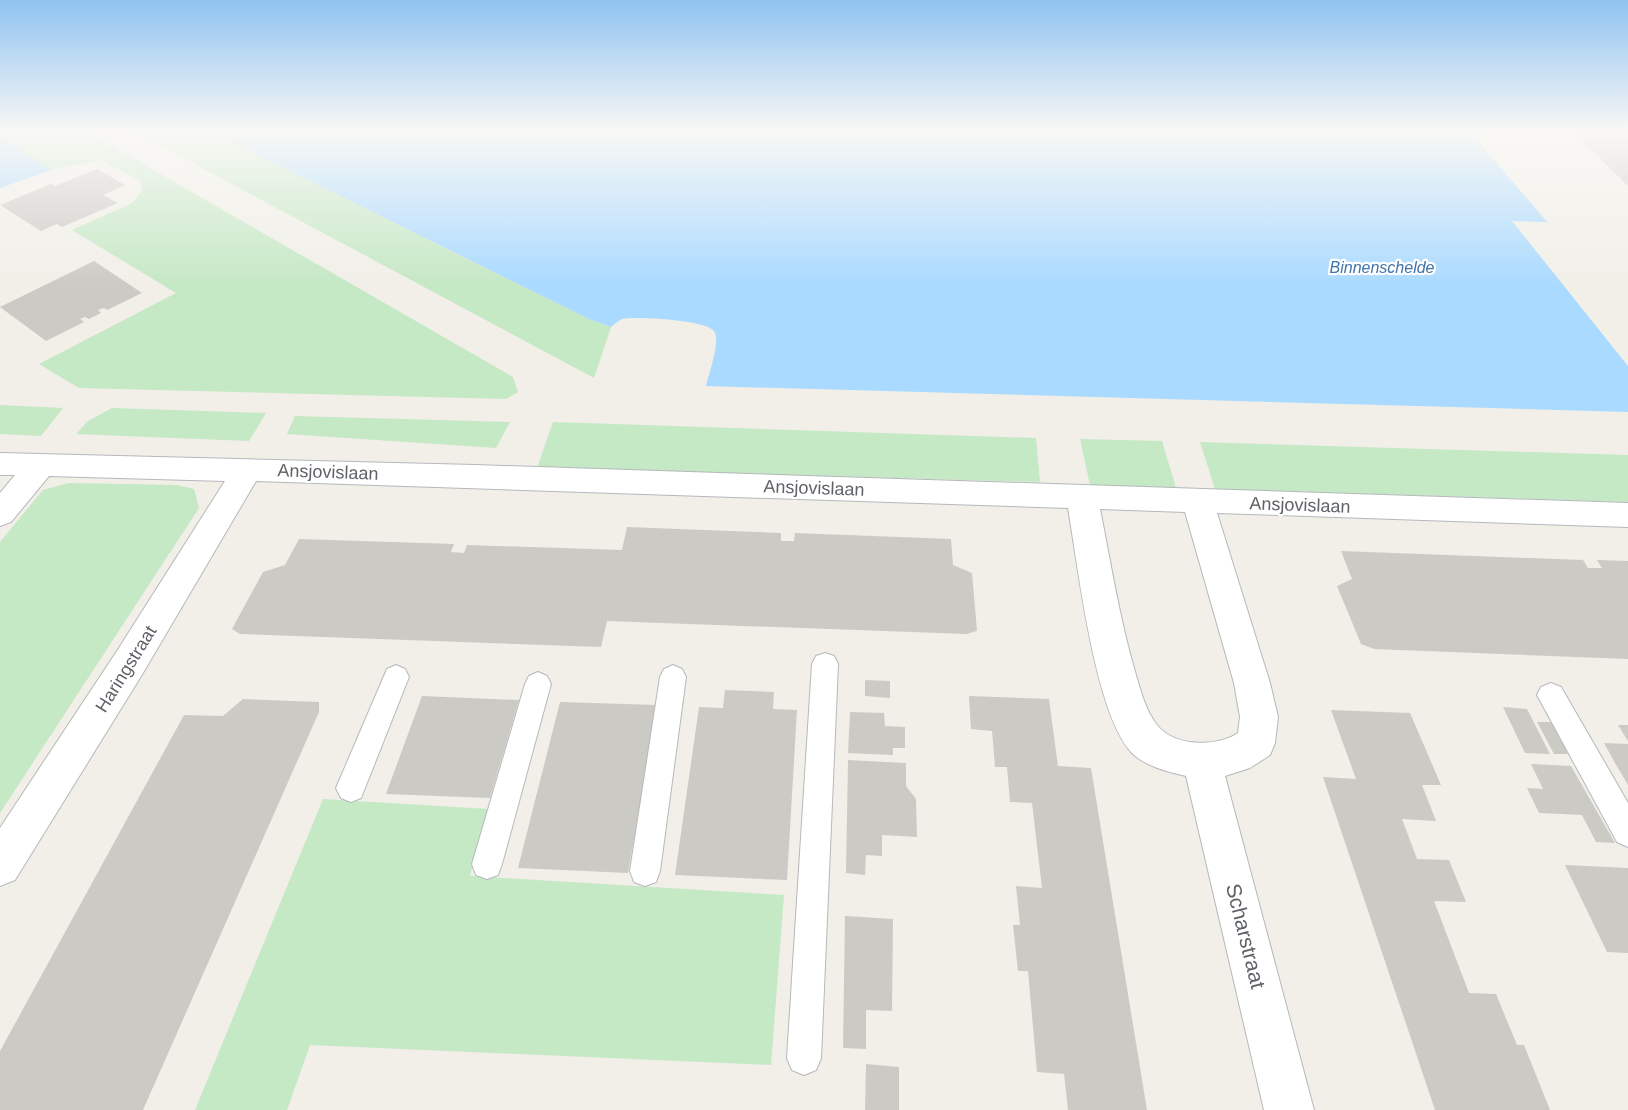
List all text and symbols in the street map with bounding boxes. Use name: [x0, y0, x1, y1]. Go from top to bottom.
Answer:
water label: Binnenschelde: [1330, 259, 1435, 276]
street label: Ansjovislaan: [277, 460, 379, 484]
street label: Ansjovislaan: [763, 476, 865, 500]
street label: Ansjovislaan: [1249, 493, 1351, 517]
street label: Haringstraat: [92, 622, 160, 716]
street label: Scharstraat: [1222, 881, 1270, 991]

